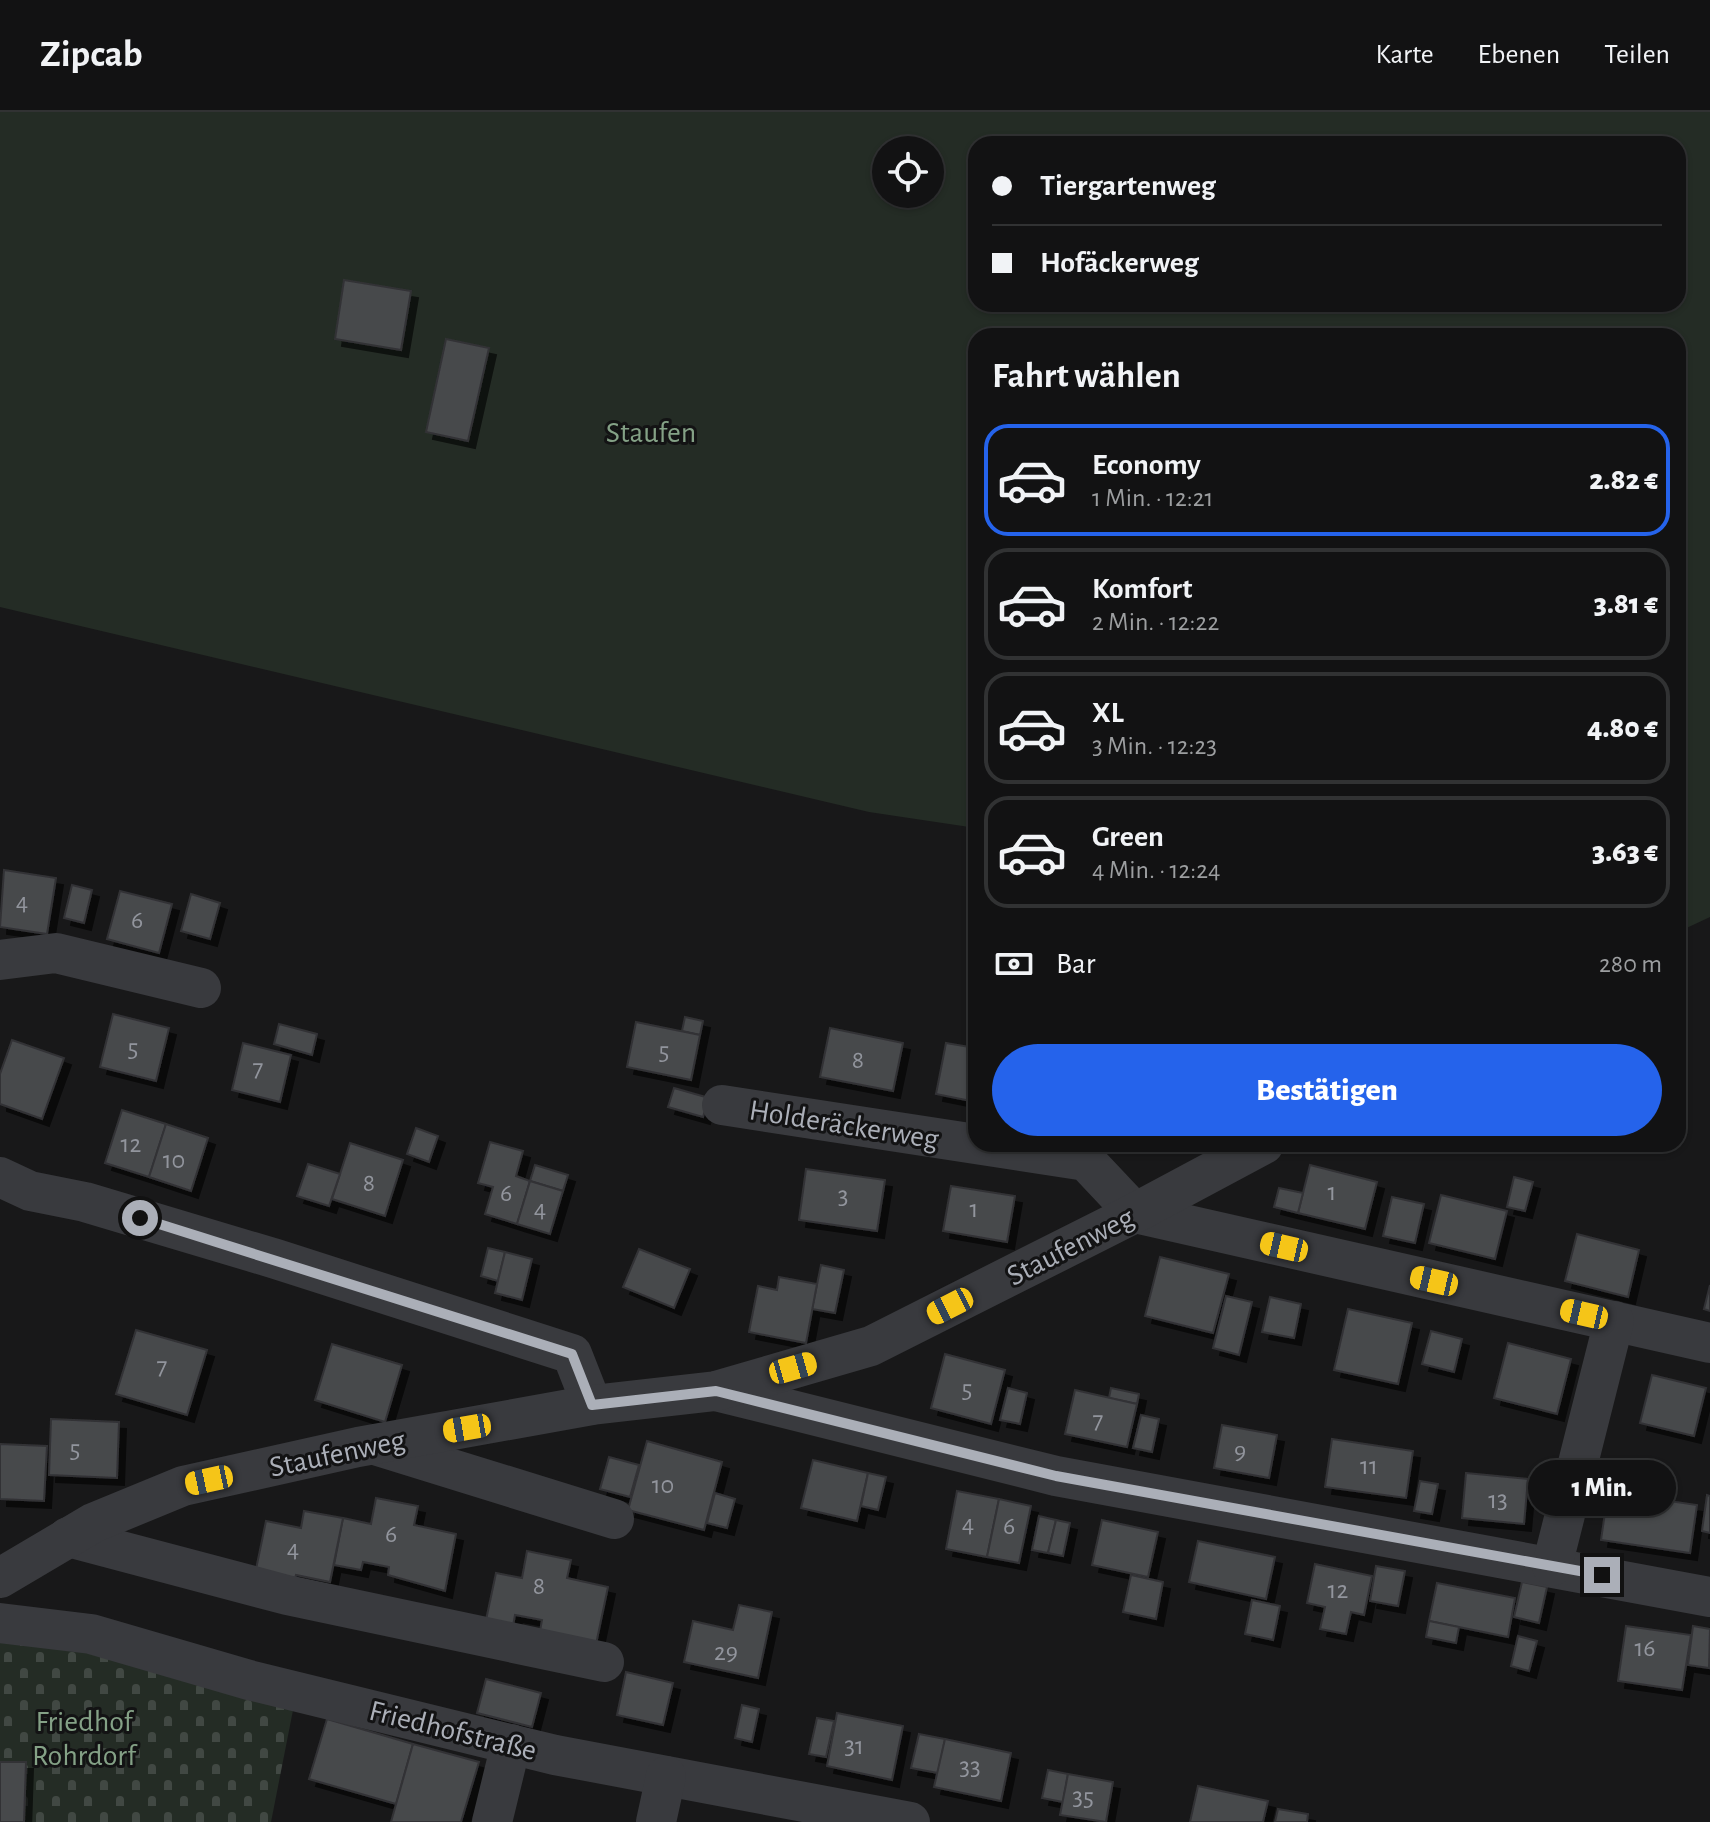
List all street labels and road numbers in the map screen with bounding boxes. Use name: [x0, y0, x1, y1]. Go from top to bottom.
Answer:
street label: Holderäckerweg: [747, 1095, 941, 1155]
street label: Staufenweg: [1002, 1202, 1139, 1292]
street label: Staufenweg: [267, 1425, 408, 1483]
street label: Friedhofstraße: [366, 1696, 540, 1766]

